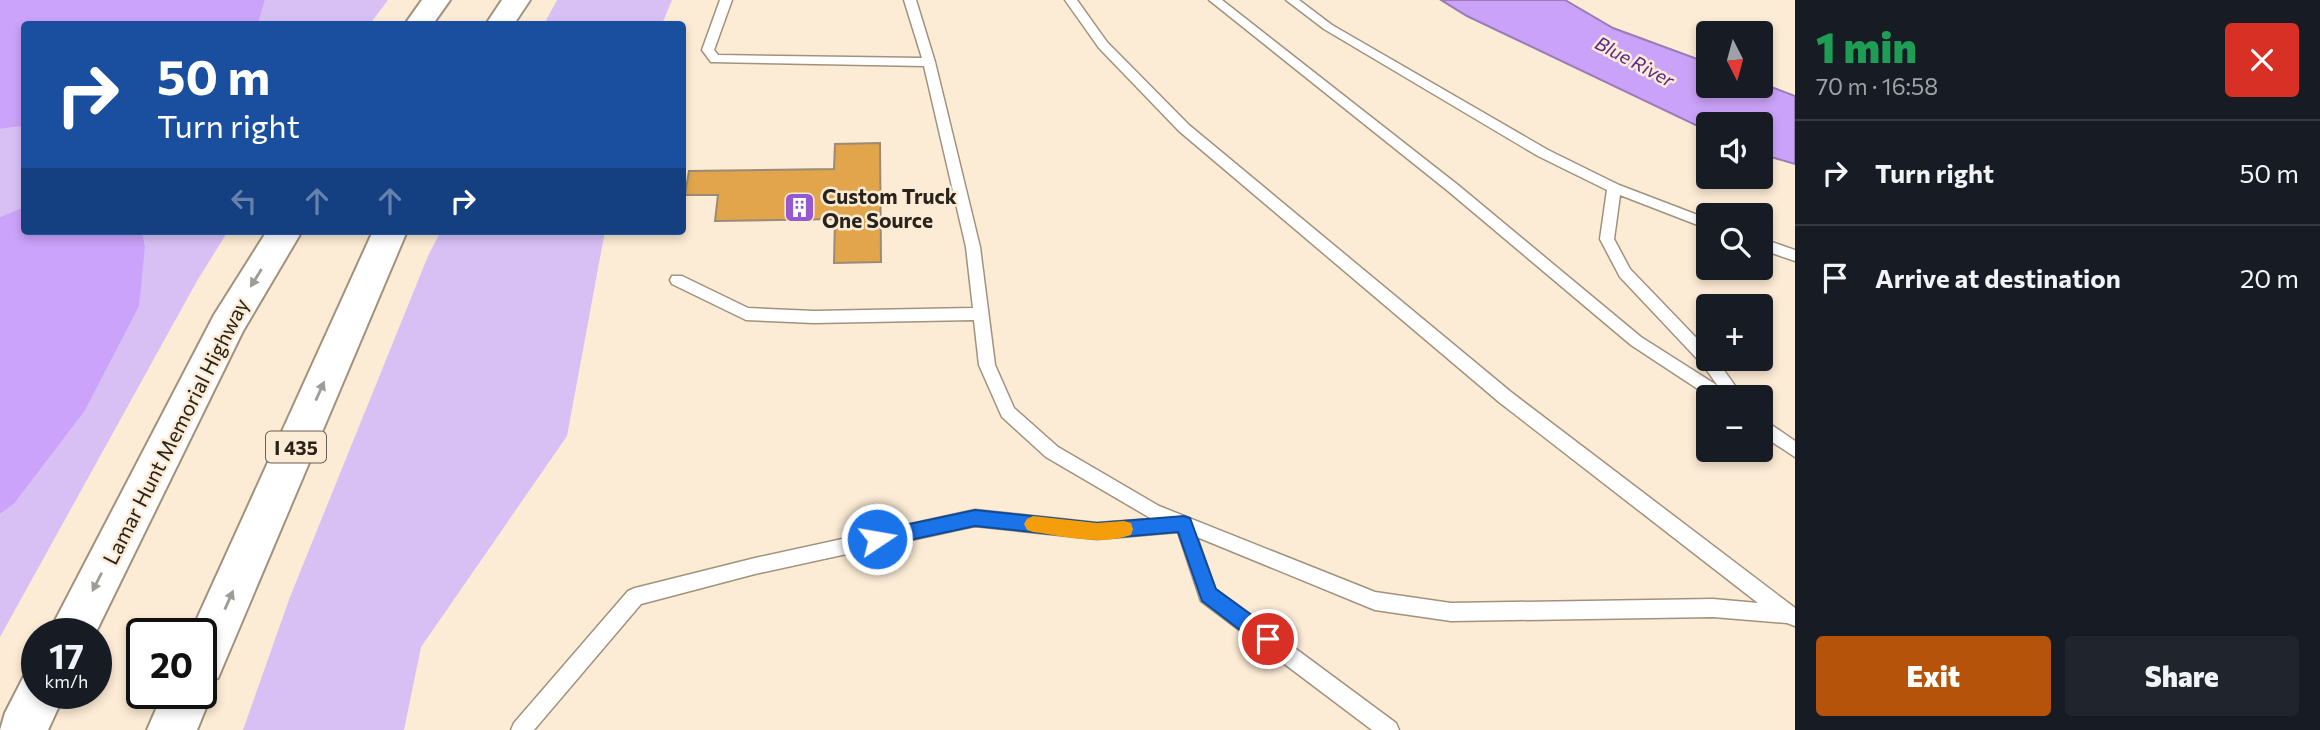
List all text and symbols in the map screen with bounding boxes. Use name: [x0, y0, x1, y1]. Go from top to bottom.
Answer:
text: 1 min: [1816, 20, 1917, 72]
north arrow: [1696, 21, 1773, 98]
map controls: [1696, 21, 1773, 462]
button: close: [2225, 23, 2299, 97]
water label: Blue River: [1592, 31, 1680, 92]
text: 50 m: [157, 45, 270, 105]
icon: right: [42, 49, 133, 140]
text: 70 m · 16:58: [1816, 72, 1938, 100]
text: Turn right: [157, 105, 300, 145]
button: sound: [1696, 112, 1773, 189]
icon: right: [1816, 154, 1854, 192]
text: Turn right: [1875, 157, 1994, 188]
text: 50 m: [2239, 157, 2299, 188]
icon: left: [225, 182, 263, 220]
icon: ahead: [298, 182, 336, 220]
icon: ahead: [371, 182, 409, 220]
icon: right: [444, 182, 482, 220]
place label: Custom Truck One Source: [822, 183, 957, 232]
building icon: Custom Truck One Source: [782, 190, 816, 224]
button: search: [1696, 203, 1773, 280]
icon: arrive: [1816, 259, 1854, 297]
text: Arrive at destination: [1875, 262, 2121, 293]
text: 20 m: [2240, 262, 2299, 293]
one-way arrow: [250, 268, 263, 287]
street label: Lamar Hunt Memorial Highway: [97, 294, 253, 568]
button: +: [1696, 294, 1773, 371]
one-way arrow: [314, 381, 326, 401]
button: −: [1696, 385, 1773, 462]
road number: I 435: [266, 432, 326, 462]
position arrow: [840, 502, 914, 576]
one-way arrow: [91, 572, 102, 592]
one-way arrow: [224, 589, 235, 610]
pin: [1238, 609, 1298, 669]
speed limit sign: 20: [126, 618, 217, 709]
icon: arrive: [1249, 620, 1287, 658]
text: 17: [49, 633, 84, 676]
button: Exit: [1816, 636, 2051, 716]
button: Share: [2065, 636, 2299, 716]
text: km/h: [45, 670, 88, 692]

